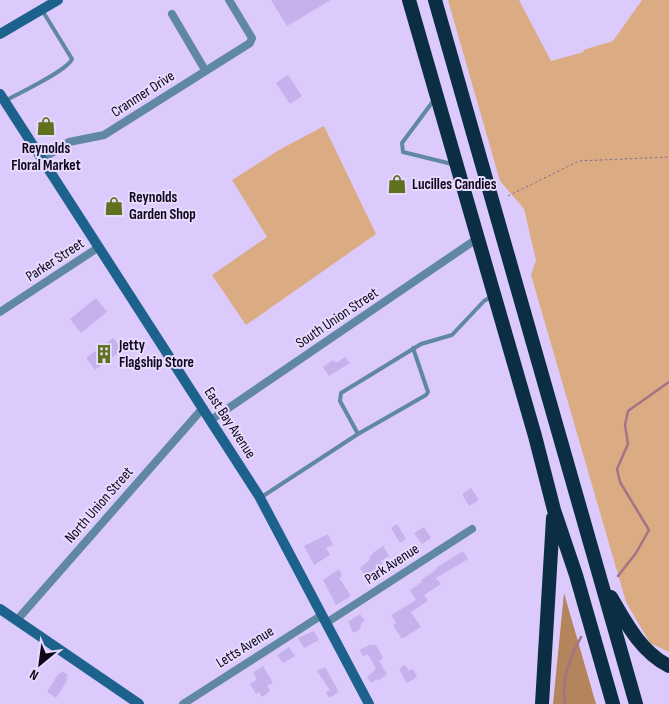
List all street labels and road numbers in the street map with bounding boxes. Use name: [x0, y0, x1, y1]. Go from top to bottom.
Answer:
street label: Cranmer Drive: [108, 66, 178, 122]
street label: Parker Street: [22, 234, 88, 286]
street label: South Union Street: [292, 283, 382, 353]
street label: East Bay Avenue: [200, 384, 260, 462]
street label: North Union Street: [61, 463, 138, 547]
street label: Park Avenue: [361, 539, 423, 589]
street label: Letts Avenue: [212, 622, 278, 672]

